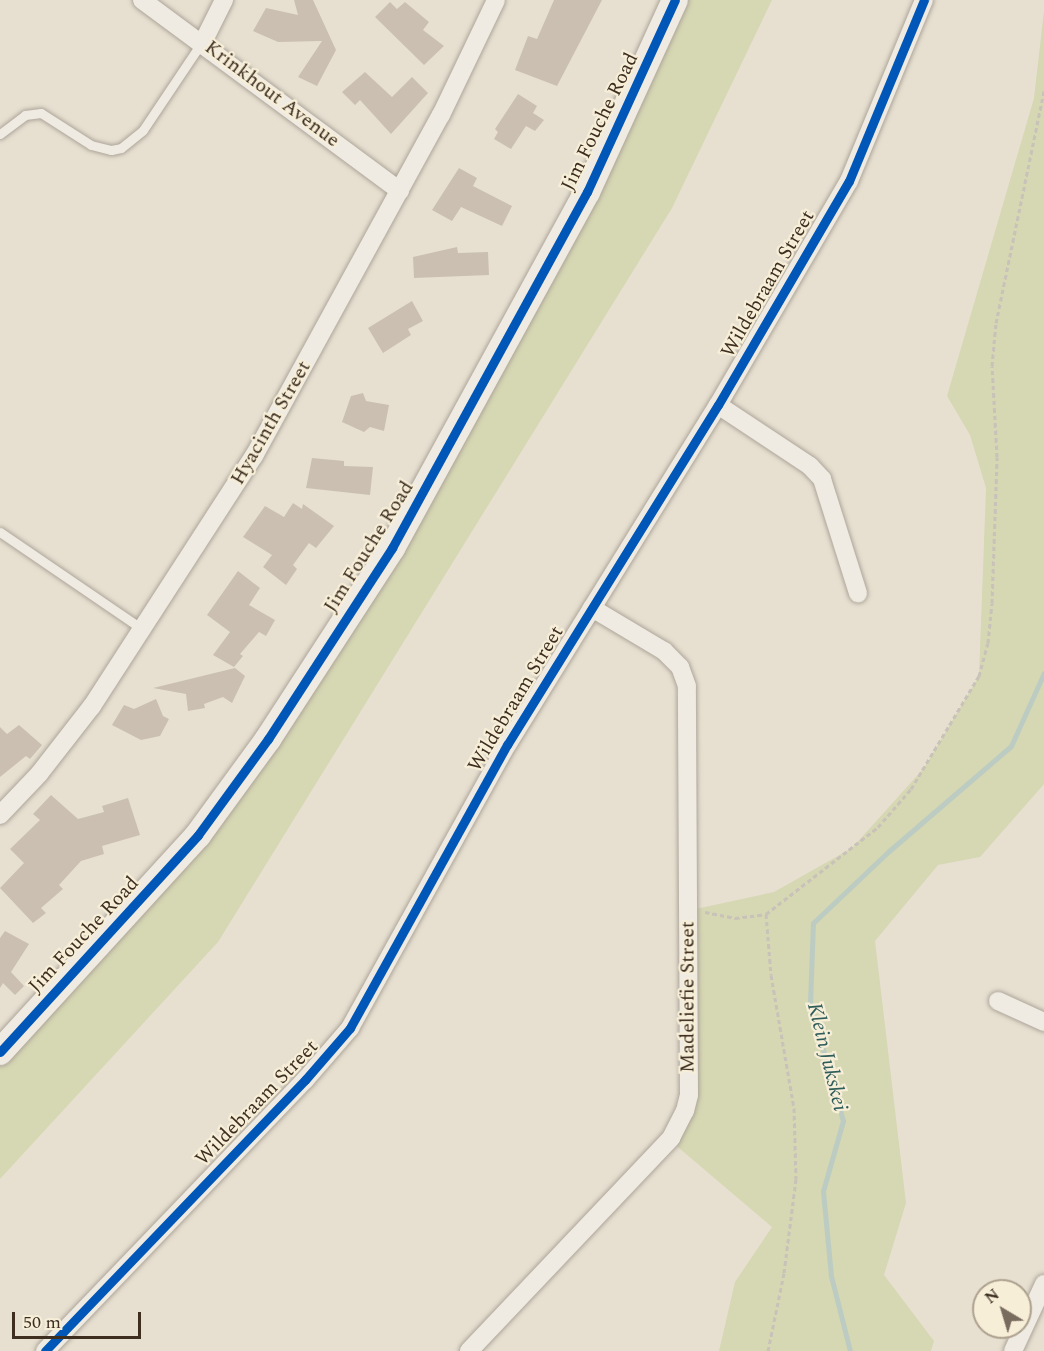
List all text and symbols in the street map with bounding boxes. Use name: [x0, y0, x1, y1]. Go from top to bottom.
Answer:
street label: Krinkhout Avenue: [200, 35, 344, 153]
street label: Jim Fouche Road: [556, 49, 644, 195]
street label: Wildebraam Street: [716, 206, 820, 362]
street label: Hyacinth Street: [226, 357, 316, 489]
street label: Jim Fouche Road: [319, 477, 419, 617]
street label: Wildebraam Street: [463, 622, 569, 776]
street label: Jim Fouche Road: [24, 872, 144, 998]
street label: Madeliefie Street: [676, 921, 700, 1073]
water label: Klein Jukskei: [801, 1000, 853, 1114]
street label: Wildebraam Street: [191, 1035, 323, 1171]
north arrow: [972, 1279, 1032, 1339]
text: N: [980, 1283, 1005, 1310]
scale bar: [15, 1300, 144, 1338]
text: 50 m: [23, 1309, 61, 1336]

